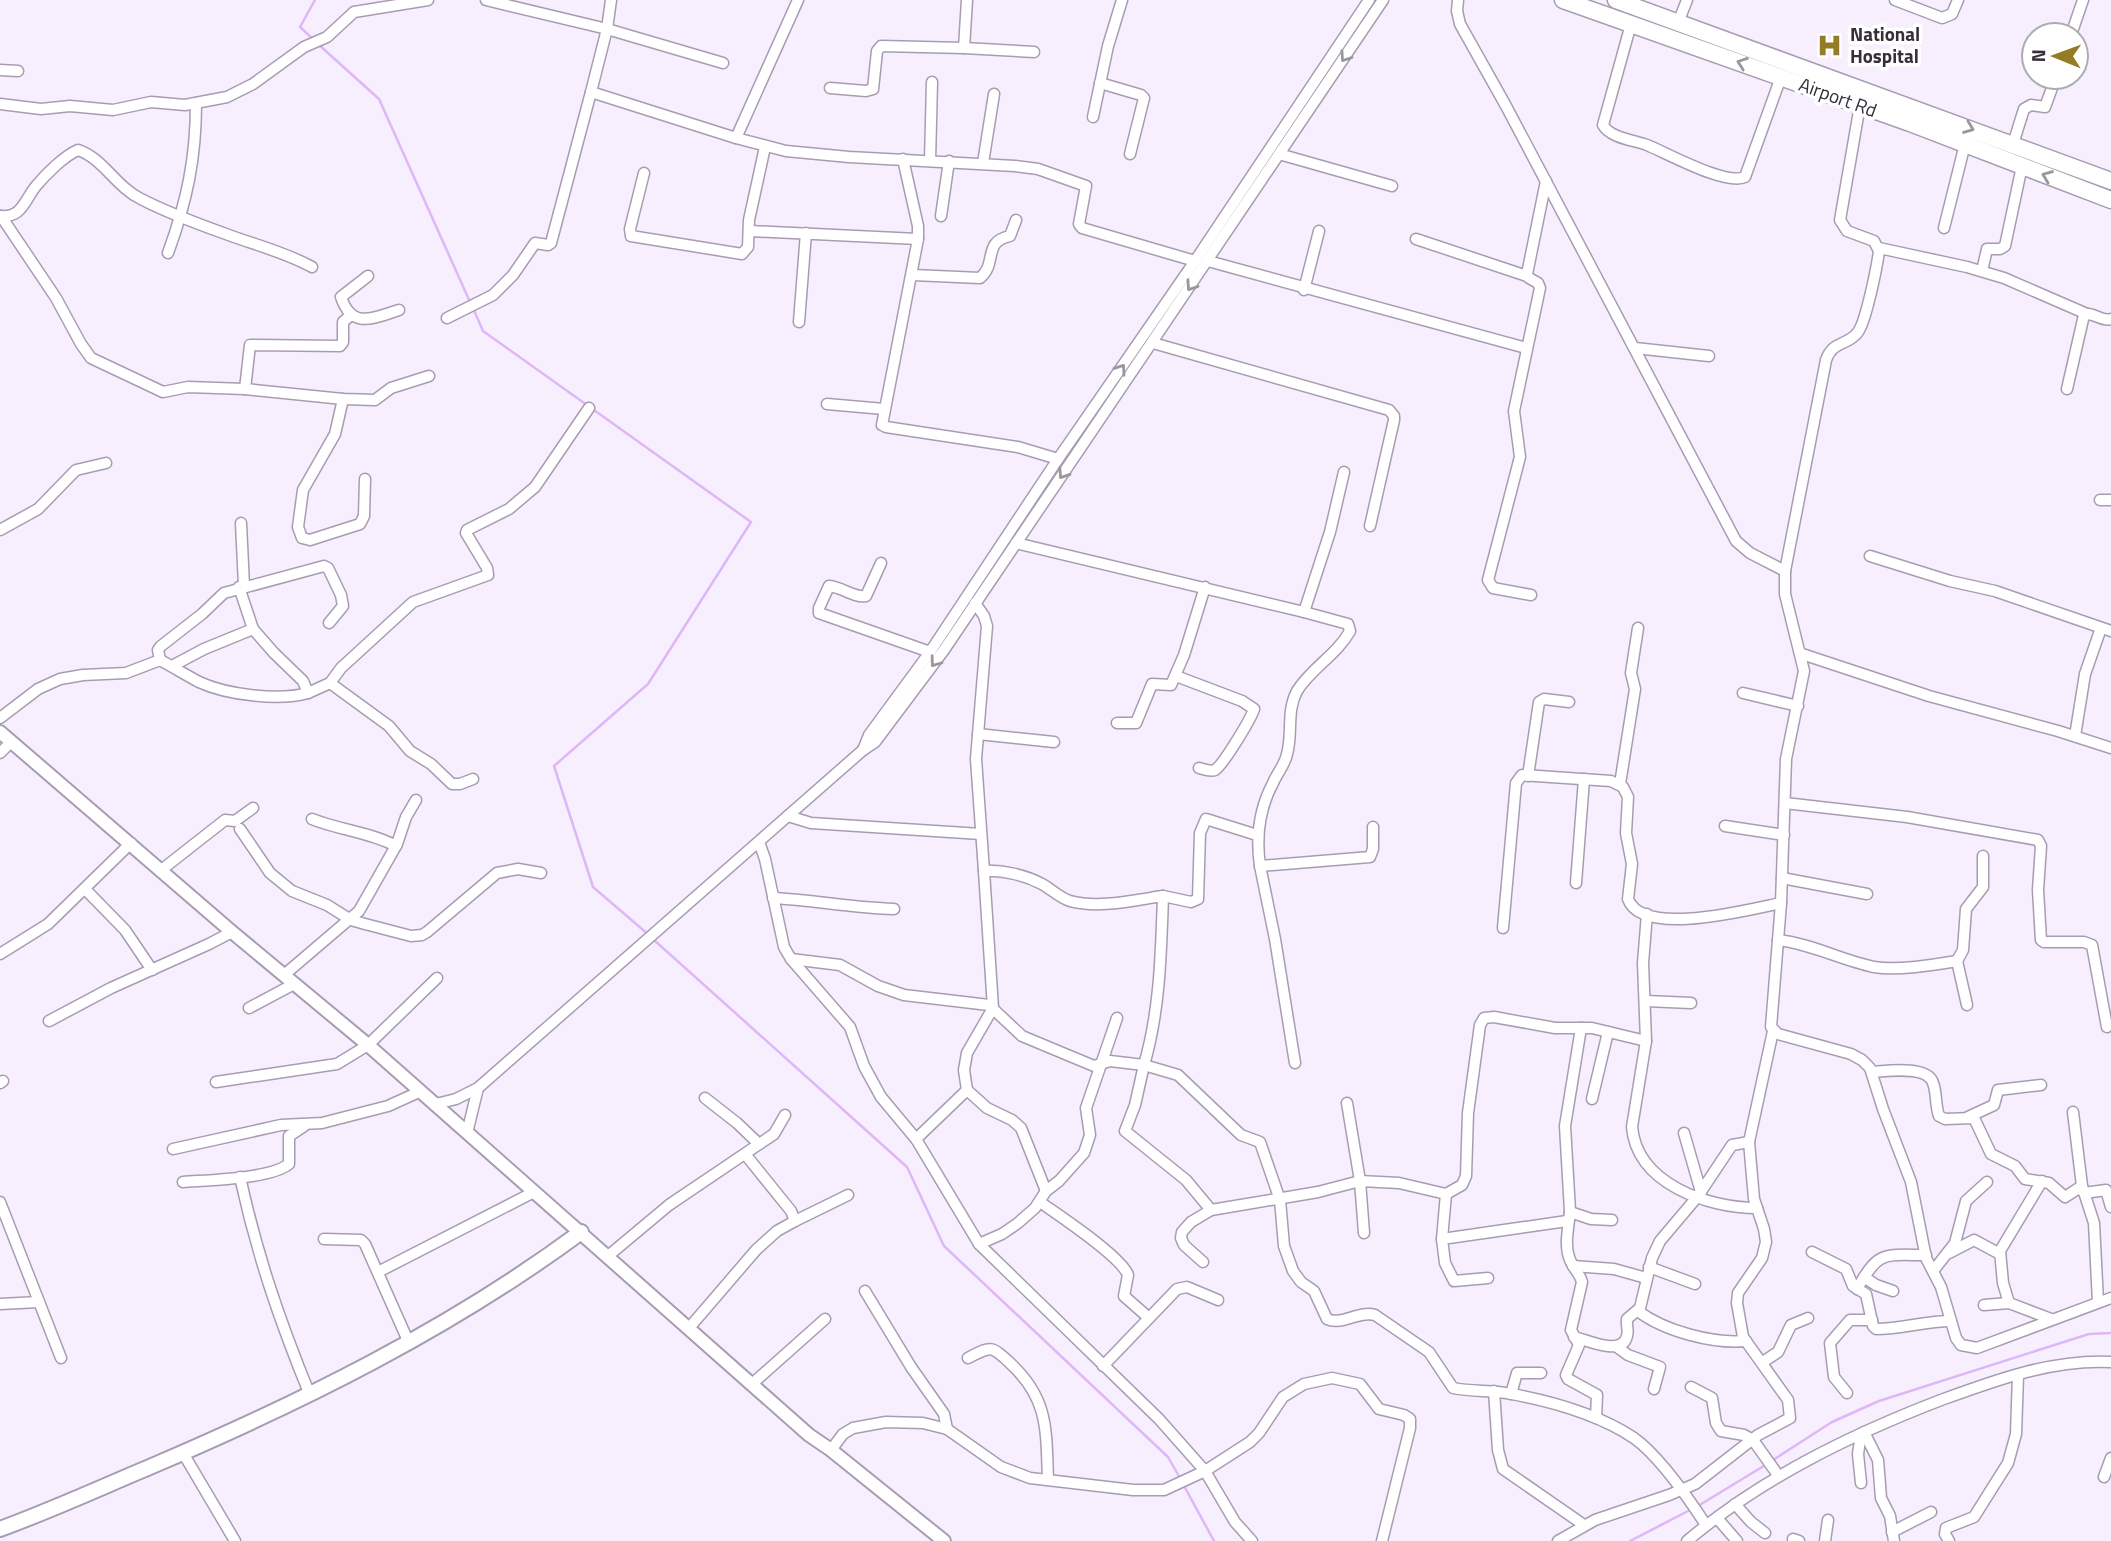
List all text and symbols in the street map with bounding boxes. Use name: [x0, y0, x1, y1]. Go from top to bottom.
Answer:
place label: National Hospital: [1850, 19, 1920, 70]
north arrow: [2020, 21, 2090, 91]
hospital icon: National Hospital: [1816, 31, 1844, 59]
one-way arrow: [1340, 49, 1353, 62]
text: N: [2023, 49, 2052, 63]
one-way arrow: [1736, 57, 1748, 71]
street label: Airport Rd: [1795, 69, 1881, 124]
one-way arrow: [1963, 120, 1975, 134]
one-way arrow: [2042, 170, 2054, 184]
one-way arrow: [1187, 278, 1199, 291]
one-way arrow: [1113, 364, 1125, 377]
one-way arrow: [1058, 466, 1071, 479]
one-way arrow: [931, 654, 943, 667]

